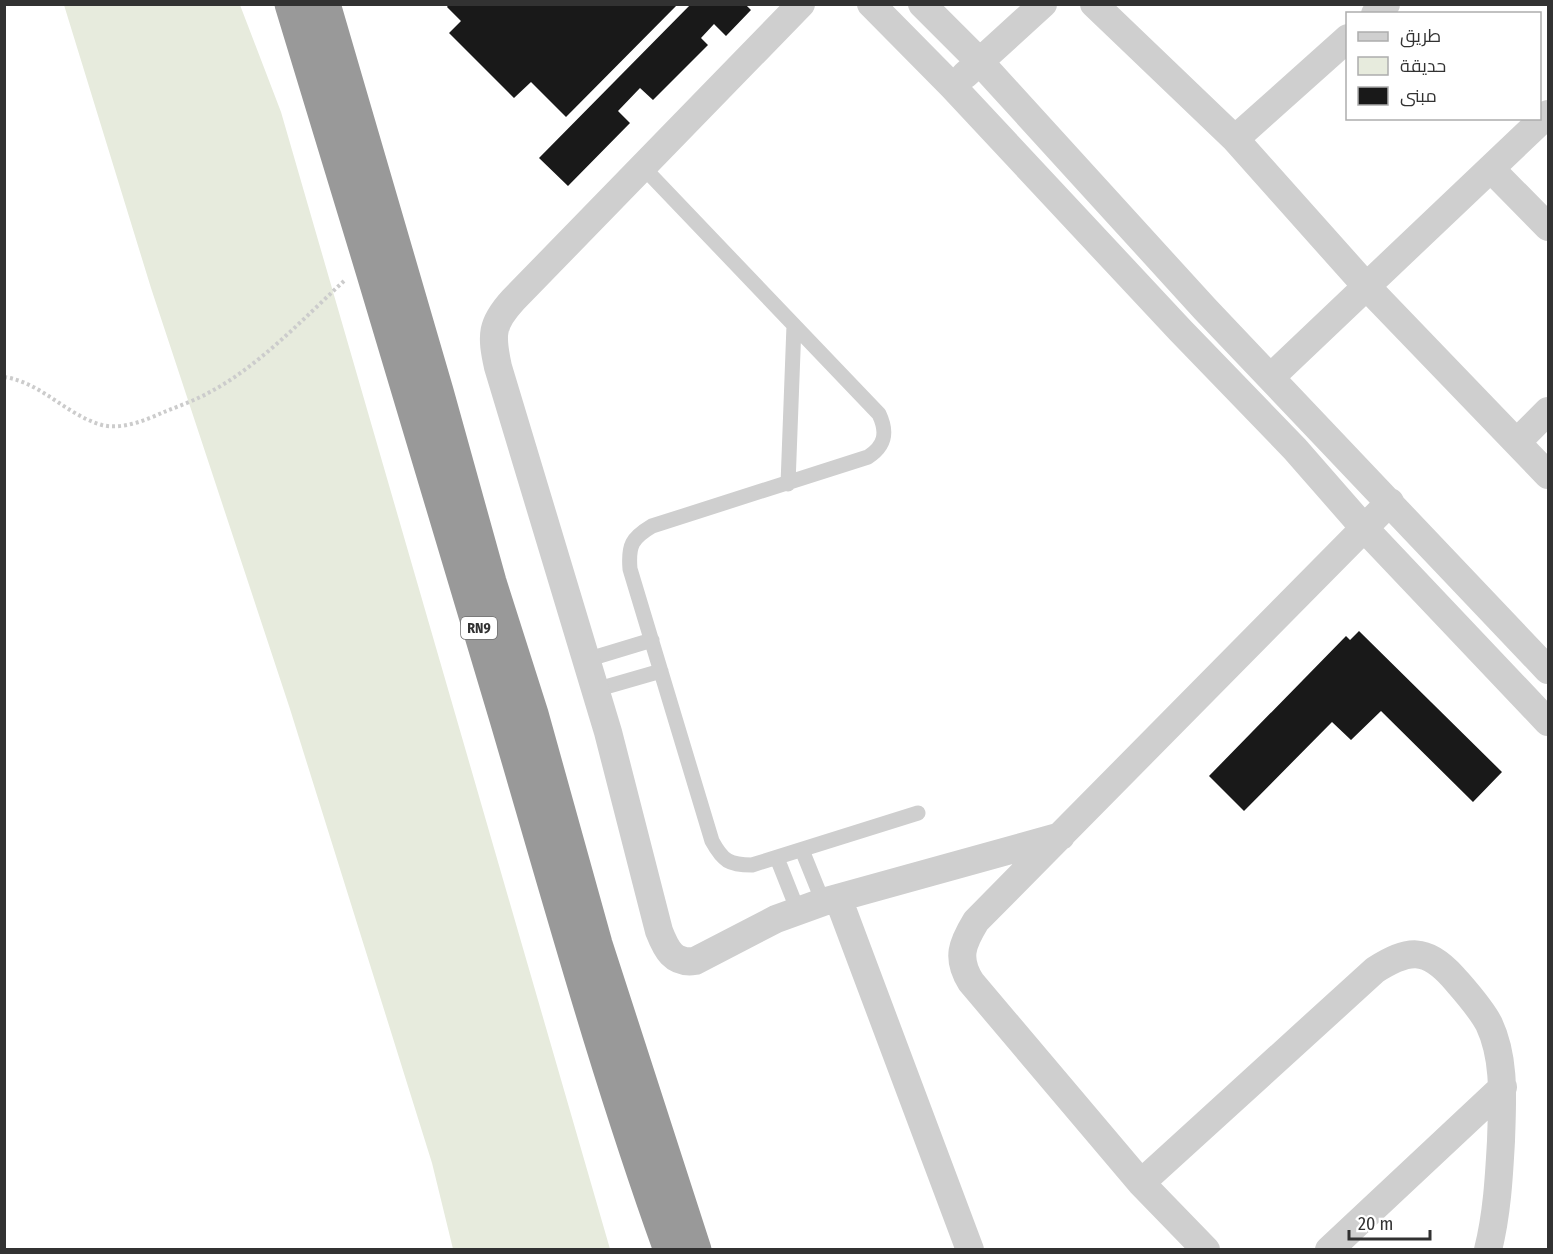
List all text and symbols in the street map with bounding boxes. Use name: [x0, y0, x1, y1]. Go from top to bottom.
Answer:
legend: [1346, 12, 1541, 120]
text: طريق: [1400, 25, 1441, 48]
text: حديقة: [1400, 55, 1446, 77]
text: مبنى: [1400, 85, 1437, 107]
road number: RN9: [461, 617, 497, 639]
scale bar: [1349, 1203, 1430, 1241]
text: 20 m: [1358, 1213, 1393, 1235]

